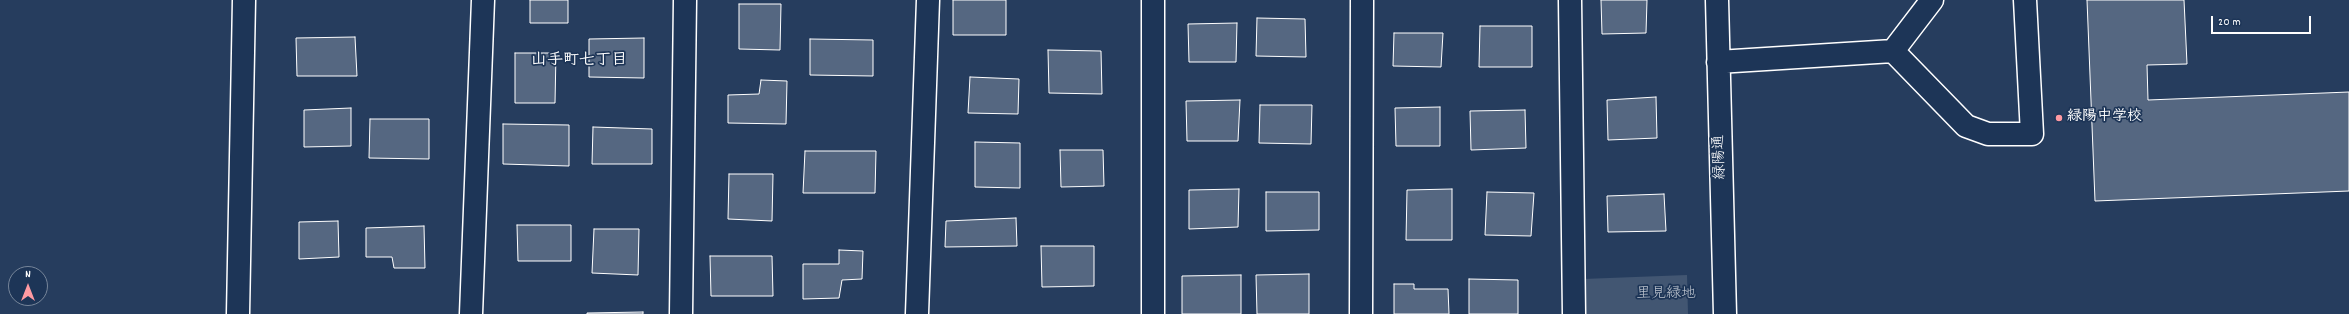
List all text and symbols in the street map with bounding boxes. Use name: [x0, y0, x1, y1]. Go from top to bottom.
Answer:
scale bar: [2213, 8, 2313, 34]
text: 20 m: [2218, 14, 2241, 31]
district label: 山手町七丁目: [531, 52, 627, 72]
place label: 緑陽中学校: [2067, 109, 2142, 127]
marker: 緑陽中学校: [2054, 113, 2064, 123]
street label: 緑陽通: [1711, 134, 1731, 180]
north arrow: [8, 266, 48, 306]
text: N: [25, 267, 31, 283]
park label: 里見緑地: [1636, 286, 1696, 304]

